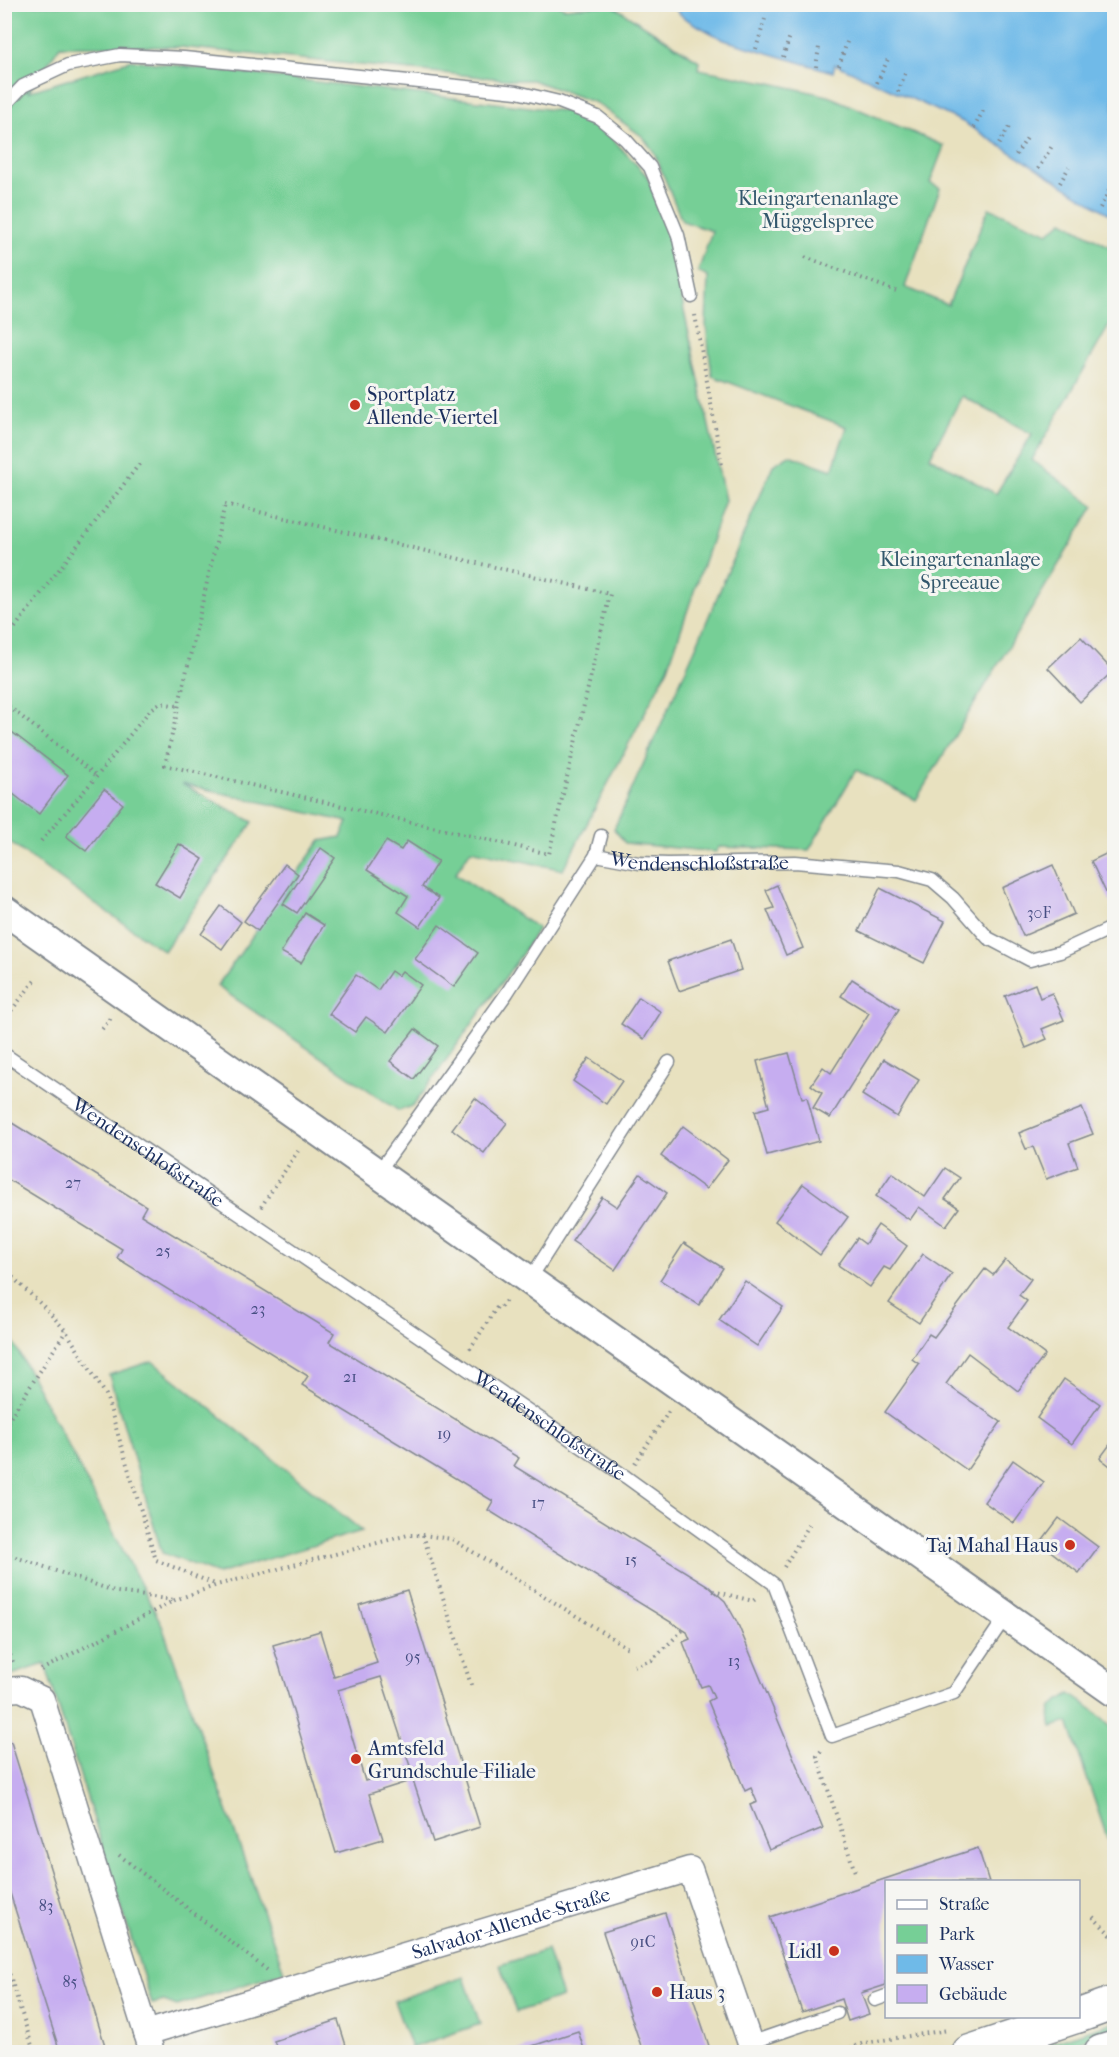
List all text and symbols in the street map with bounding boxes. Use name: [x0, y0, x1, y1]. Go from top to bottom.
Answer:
park label: Kleingartenanlage Müggelspree: [738, 187, 898, 233]
place label: Sportplatz Allende-Viertel: [366, 383, 498, 429]
marker: Sportplatz Allende-Viertel: [348, 398, 362, 412]
park label: Kleingartenanlage Spreeaue: [880, 548, 1040, 594]
street label: Wendenschloßstraße: [607, 847, 789, 876]
house number: 30F: [1027, 903, 1051, 922]
street label: Wendenschloßstraße: [66, 1092, 228, 1212]
house number: 27: [65, 1173, 81, 1192]
house number: 25: [155, 1241, 171, 1260]
house number: 23: [251, 1299, 265, 1318]
street label: Wendenschloßstraße: [468, 1365, 630, 1485]
house number: 21: [343, 1367, 357, 1386]
house number: 19: [437, 1424, 451, 1443]
house number: 17: [531, 1493, 545, 1512]
place label: Taj Mahal Haus: [926, 1534, 1058, 1557]
marker: Taj Mahal Haus: [1063, 1538, 1077, 1552]
house number: 15: [625, 1550, 637, 1569]
house number: 95: [405, 1647, 421, 1666]
house number: 13: [728, 1651, 740, 1670]
place label: Amtsfeld Grundschule-Filiale: [367, 1737, 536, 1783]
marker: Amtsfeld Grundschule-Filiale: [349, 1752, 363, 1766]
legend: [885, 1880, 1080, 2018]
street label: Salvador-Allende-Straße: [409, 1883, 613, 1964]
text: Straße: [939, 1894, 990, 1915]
house number: 83: [39, 1896, 53, 1915]
text: Park: [939, 1924, 976, 1945]
house number: 91C: [631, 1932, 655, 1951]
place label: Lidl: [788, 1940, 822, 1963]
marker: Lidl: [827, 1944, 841, 1958]
text: Wasser: [938, 1954, 994, 1975]
house number: 85: [63, 1972, 78, 1991]
place label: Haus 3: [669, 1981, 725, 2004]
text: Gebäude: [939, 1984, 1007, 2005]
marker: Haus 3: [650, 1985, 664, 1999]

